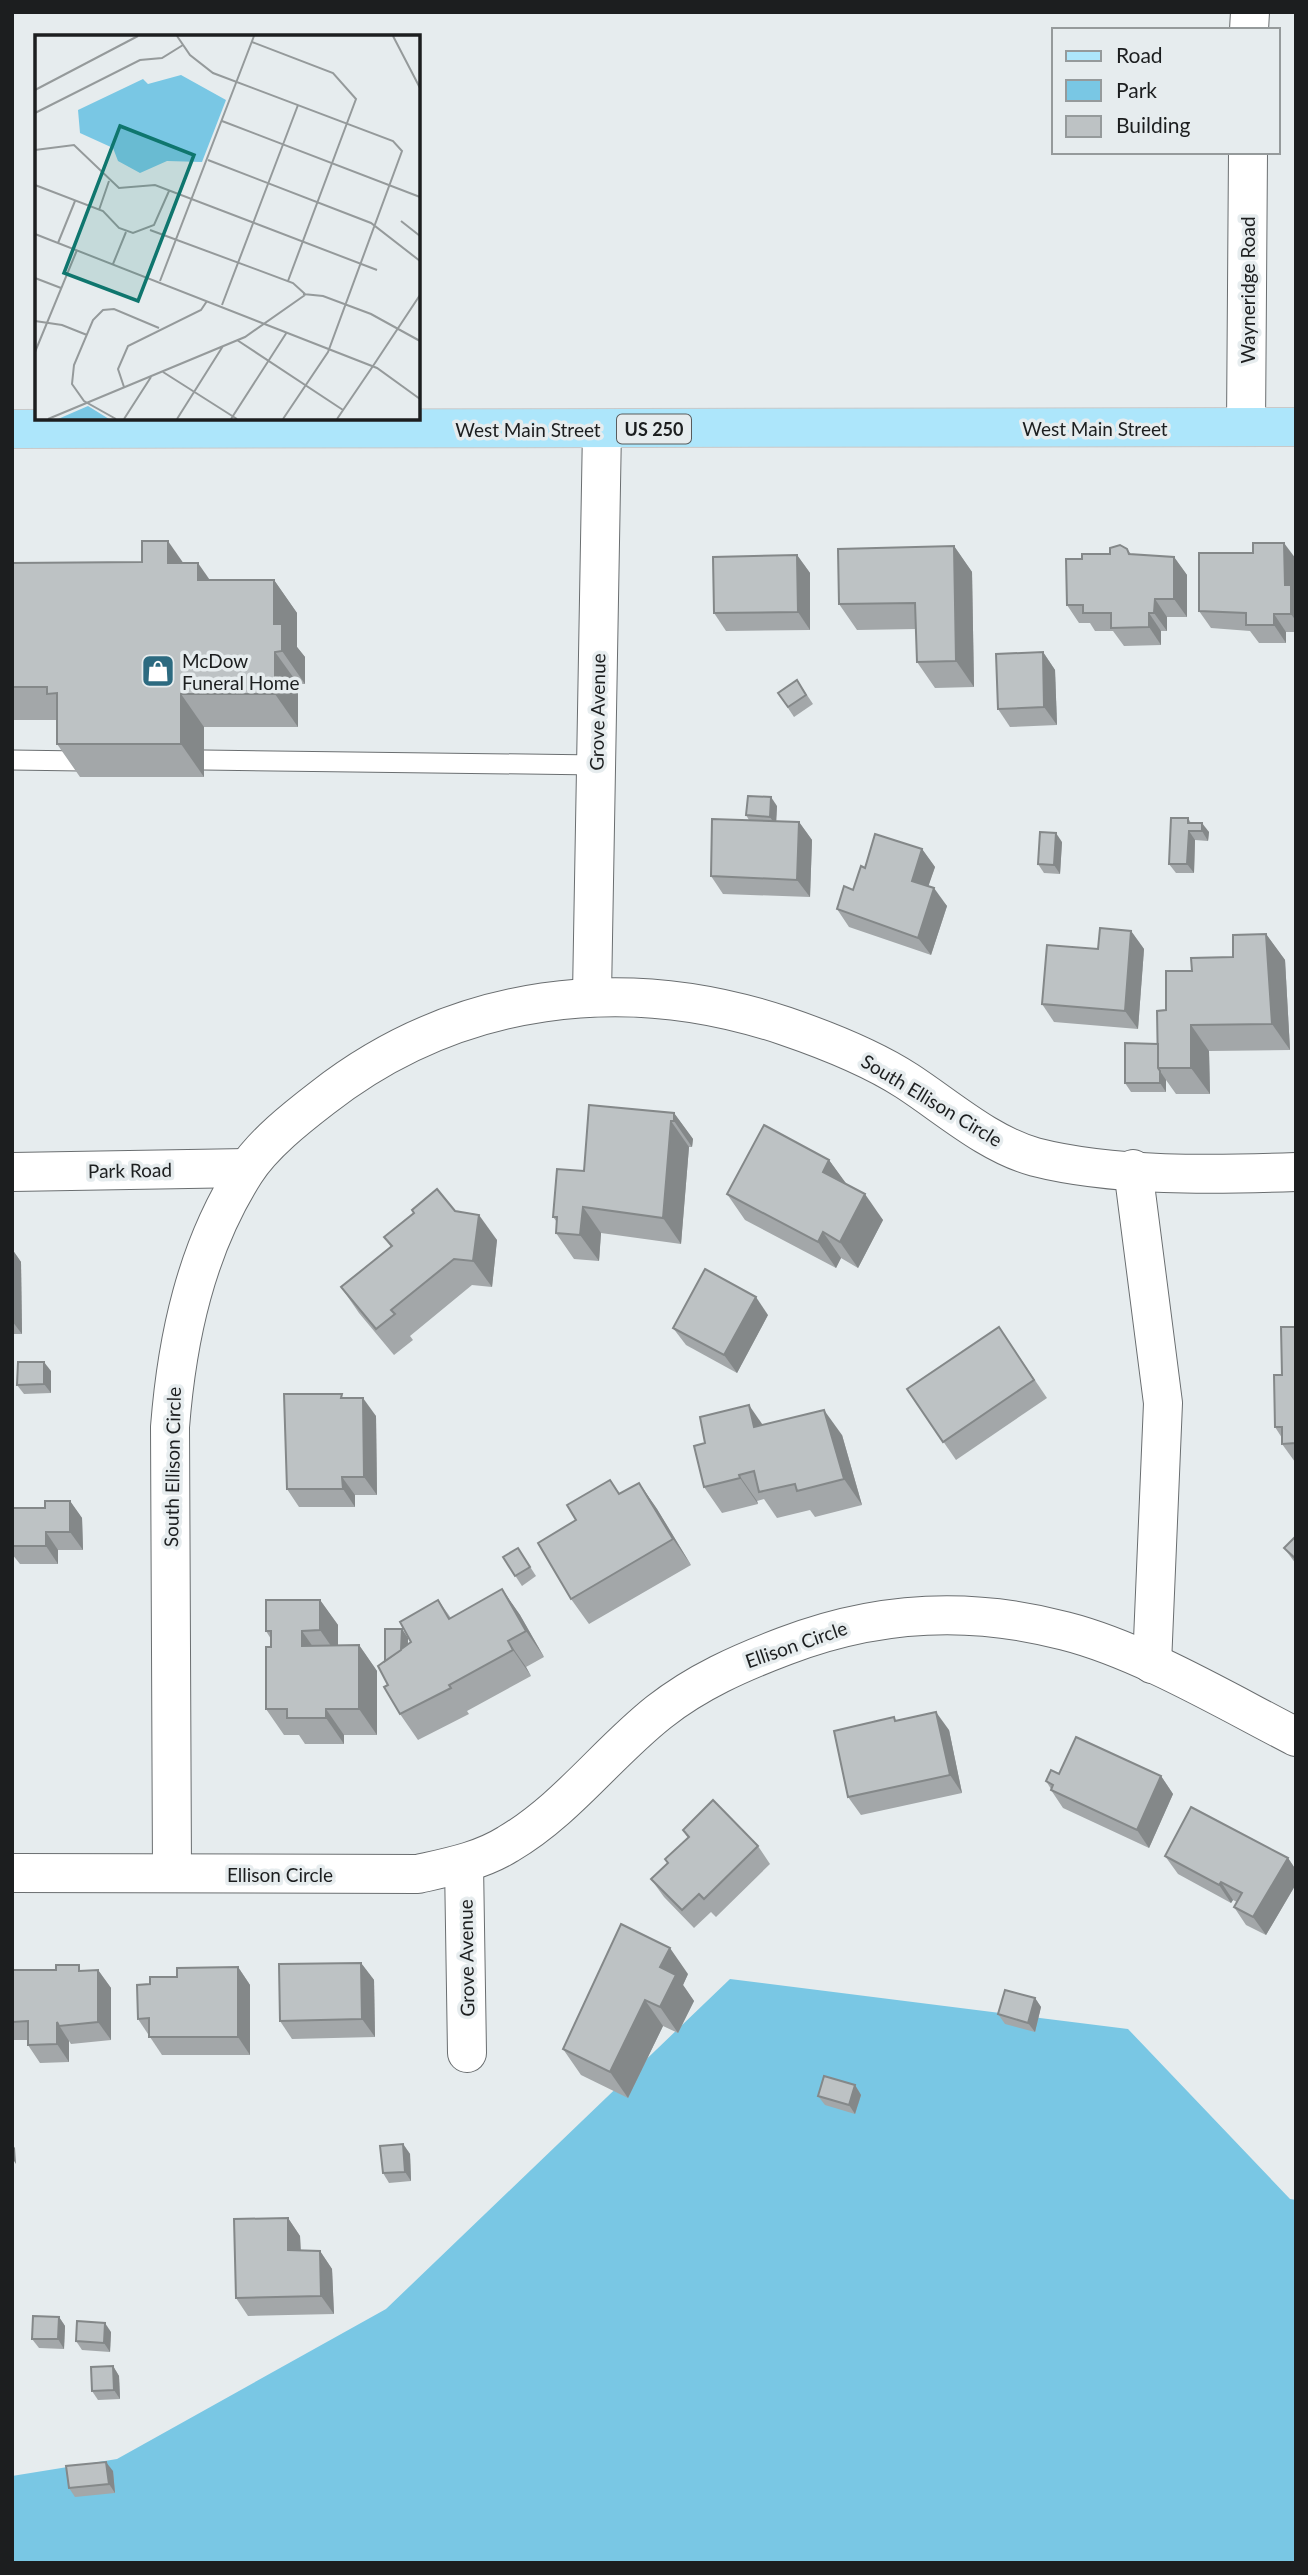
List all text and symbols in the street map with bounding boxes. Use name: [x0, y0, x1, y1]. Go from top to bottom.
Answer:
legend: [1052, 28, 1280, 154]
inset map: [35, 35, 420, 420]
text: Road: [1116, 42, 1163, 67]
text: Park: [1116, 77, 1157, 102]
text: Building: [1116, 112, 1191, 137]
street label: Wayneridge Road: [1236, 216, 1259, 364]
road number: US 250: [617, 414, 691, 444]
street label: West Main Street: [1022, 417, 1168, 440]
street label: West Main Street: [455, 418, 601, 441]
place label: McDow Funeral Home: [182, 649, 299, 694]
shop icon: McDow Funeral Home: [139, 652, 177, 690]
street label: Grove Avenue: [584, 653, 610, 771]
street label: South Ellison Circle: [857, 1049, 1007, 1151]
street label: Park Road: [88, 1158, 172, 1182]
street label: South Ellison Circle: [159, 1387, 185, 1547]
street label: Ellison Circle: [742, 1616, 850, 1672]
street label: Ellison Circle: [227, 1863, 333, 1886]
street label: Grove Avenue: [453, 1899, 479, 2017]

